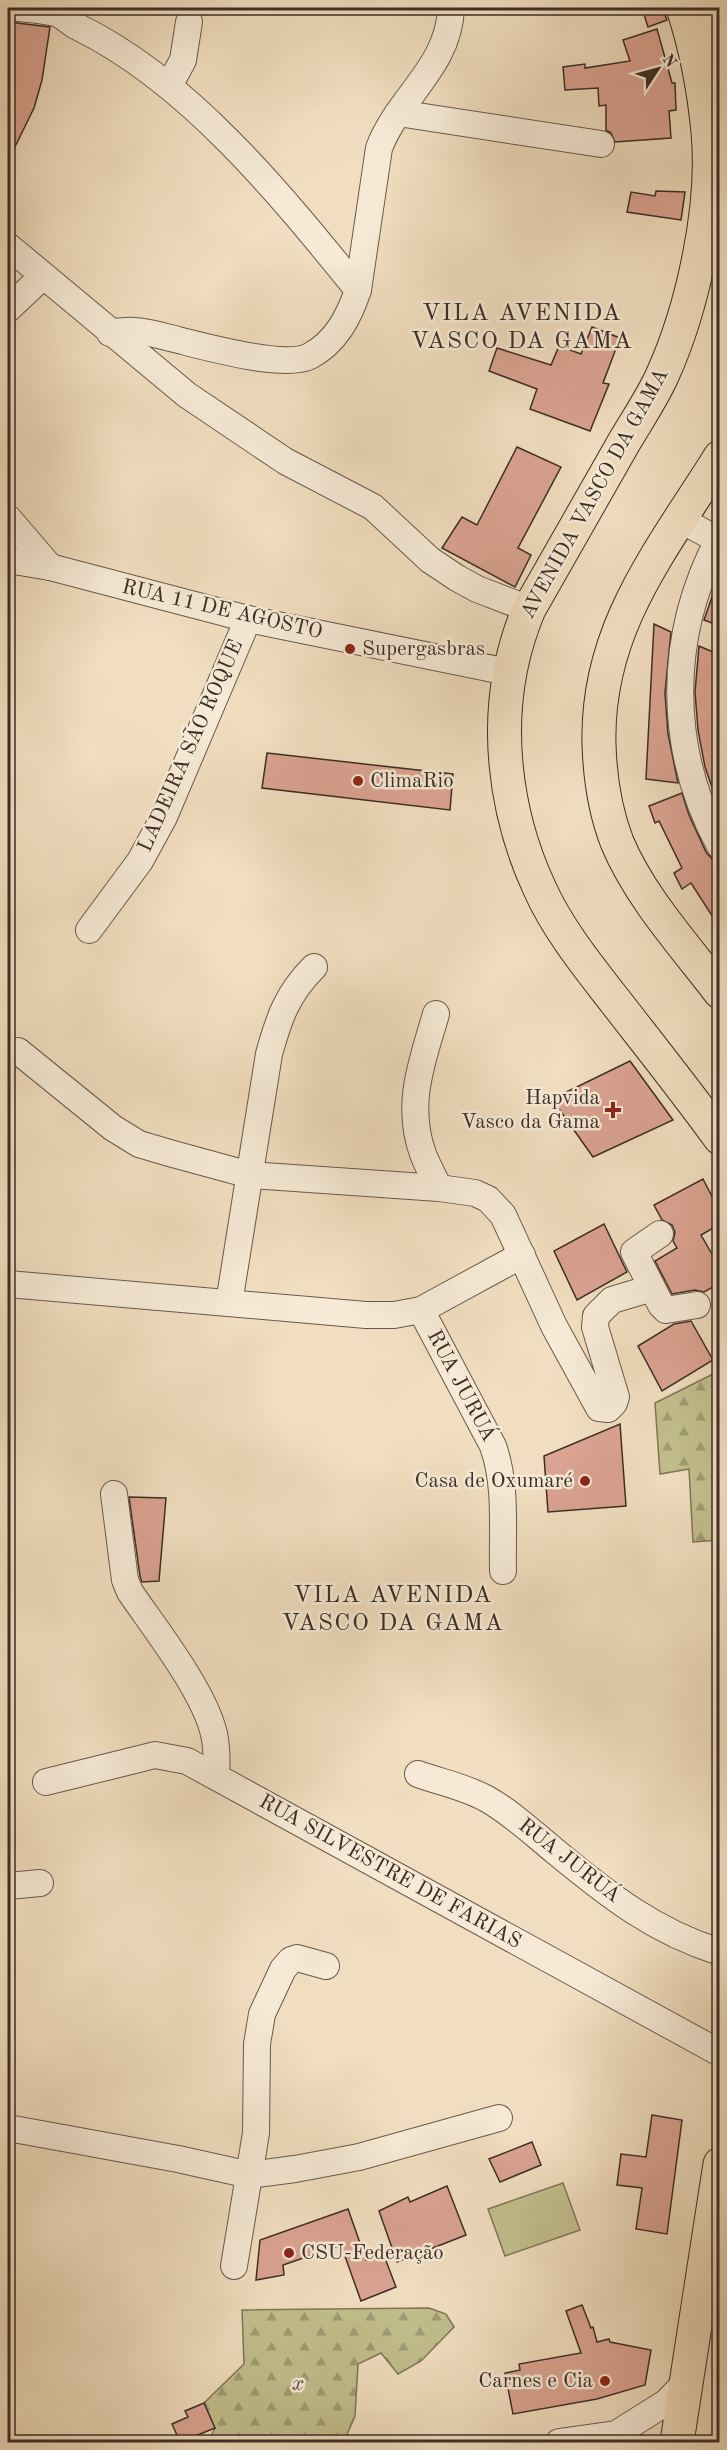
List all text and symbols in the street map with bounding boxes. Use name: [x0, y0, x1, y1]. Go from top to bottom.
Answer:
north arrow: [628, 39, 688, 99]
text: N: [658, 52, 679, 72]
district label: VILA AVENIDA VASCO DA GAMA: [411, 302, 633, 354]
street label: AVENIDA VASCO DA GAMA: [517, 365, 673, 623]
street label: RUA 11 DE AGOSTO: [120, 577, 324, 643]
street label: LADEIRA SÃO ROQUE: [131, 635, 247, 855]
place label: Supergasbras: [362, 639, 485, 660]
marker: Supergasbras: [343, 642, 357, 656]
place label: ClimaRio: [370, 771, 454, 792]
marker: ClimaRio: [351, 774, 365, 788]
place label: Hapvida Vasco da Gama: [461, 1088, 600, 1133]
marker: Hapvida Vasco da Gama: [604, 1101, 622, 1119]
street label: RUA JURUÁ: [423, 1325, 503, 1445]
place label: Casa de Oxumaré: [415, 1471, 573, 1492]
marker: Casa de Oxumaré: [578, 1474, 592, 1488]
district label: VILA AVENIDA VASCO DA GAMA: [282, 1584, 504, 1636]
street label: RUA SILVESTRE DE FARIAS: [255, 1791, 525, 1953]
street label: RUA JURUÁ: [514, 1812, 626, 1907]
place label: CSU-Federação: [301, 2243, 444, 2264]
marker: CSU-Federação: [282, 2246, 296, 2260]
place label: Carnes e Cia: [478, 2371, 593, 2392]
park label: x: [292, 2374, 304, 2395]
marker: Carnes e Cia: [598, 2374, 612, 2388]

